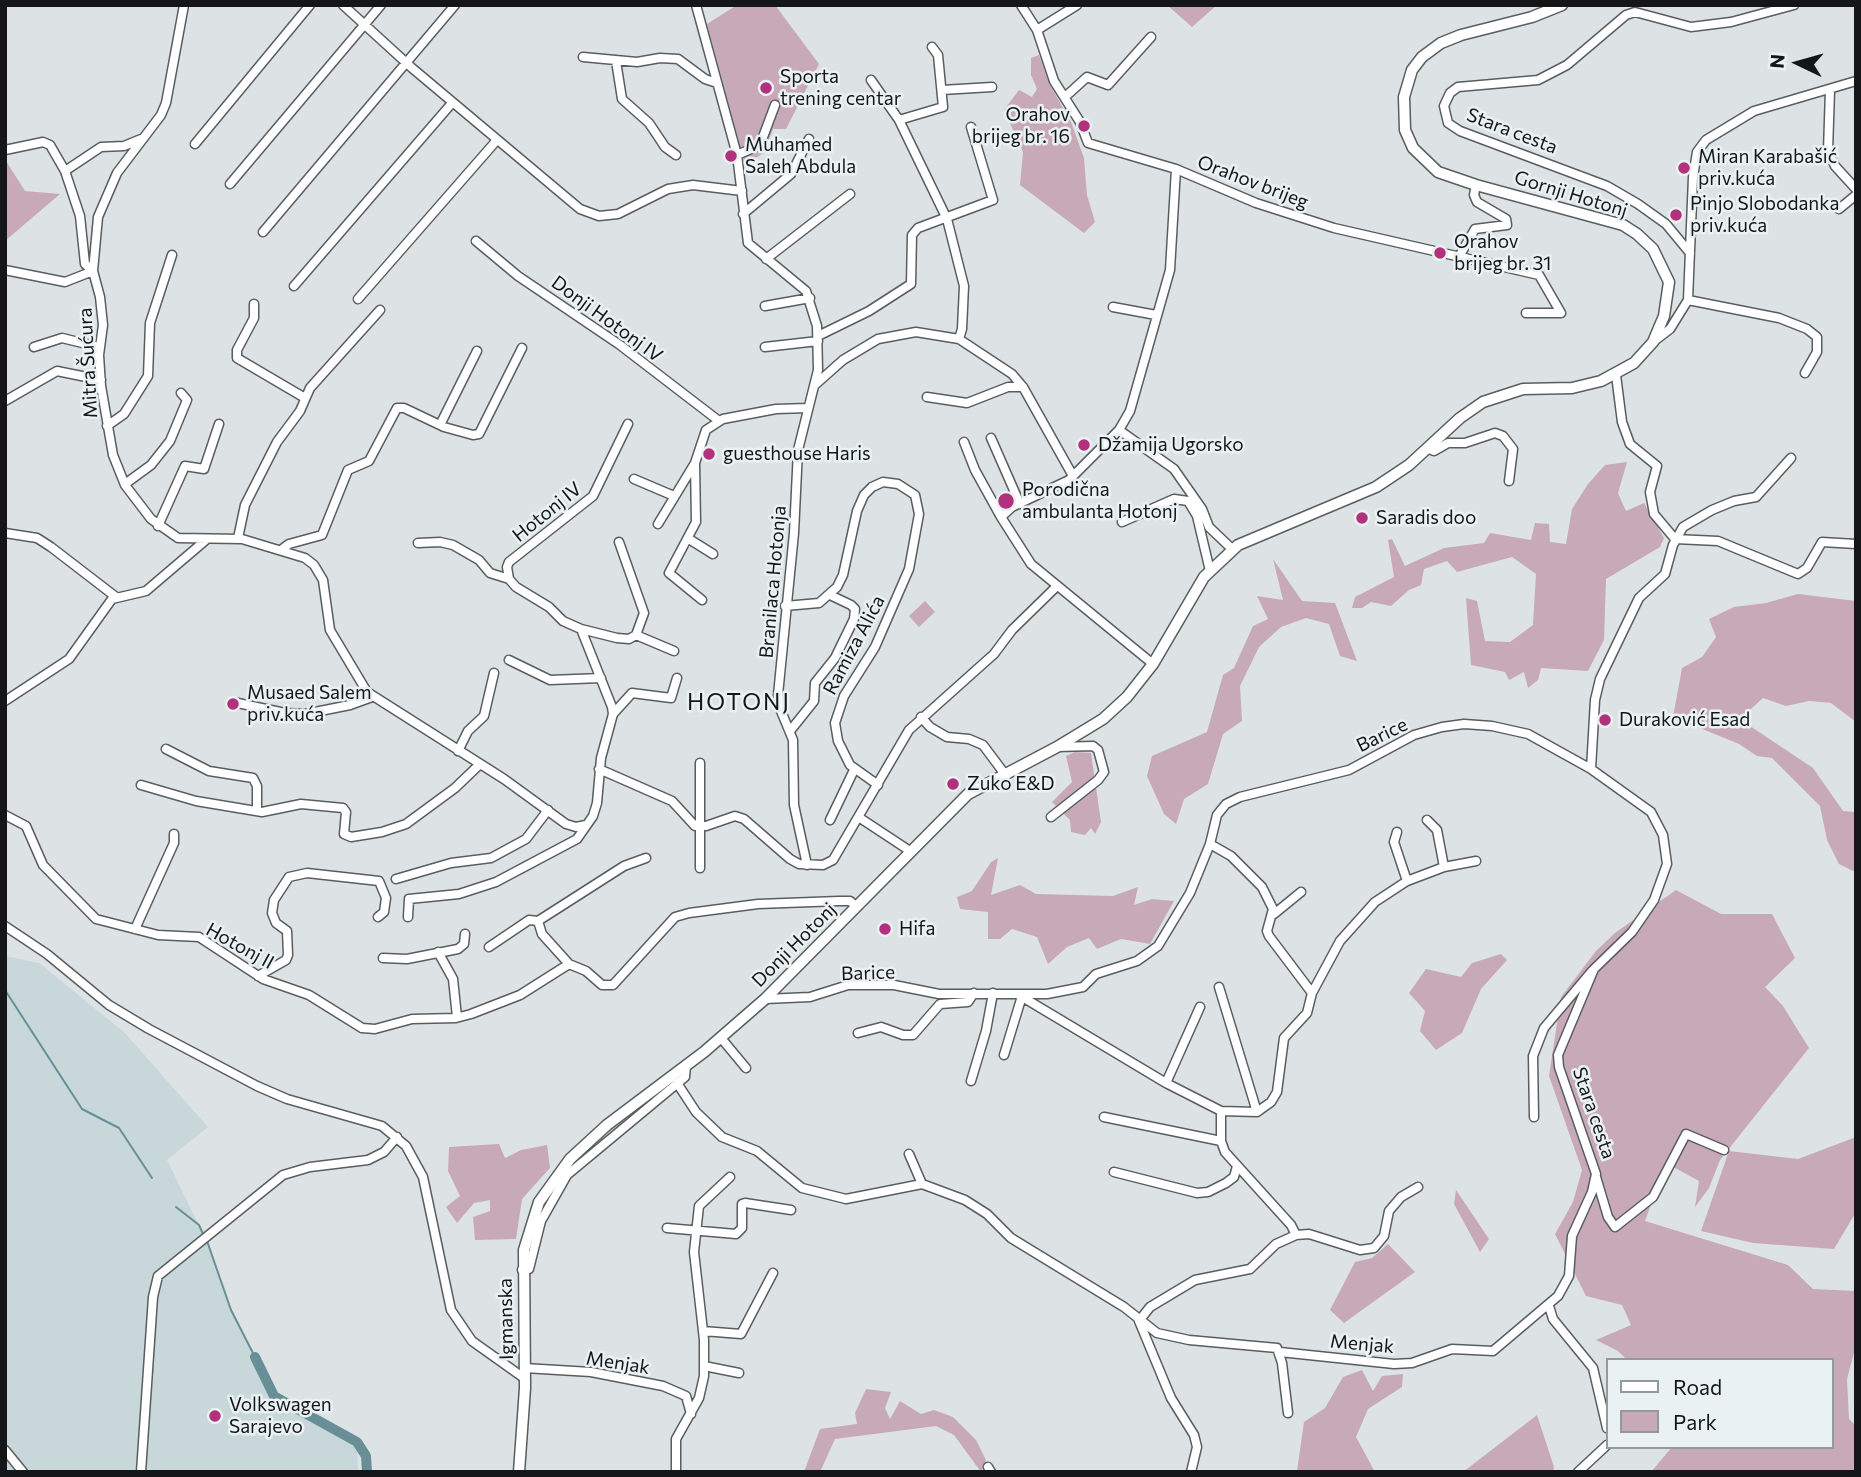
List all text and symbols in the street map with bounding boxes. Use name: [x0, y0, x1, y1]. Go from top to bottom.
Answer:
north arrow: [1763, 28, 1833, 98]
text: N: [1765, 53, 1789, 69]
place label: Sporta trening centar: [780, 66, 901, 110]
marker: Sporta trening centar: [758, 80, 774, 96]
street label: Stara cesta: [1463, 103, 1561, 159]
place label: Orahov brijeg br. 16: [972, 104, 1070, 148]
marker: Orahov brijeg br. 16: [1076, 118, 1092, 134]
place label: Muhamed Saleh Abdula: [745, 134, 856, 178]
place label: Miran Karabašić priv.kuća: [1698, 146, 1837, 190]
marker: Muhamed Saleh Abdula: [723, 148, 739, 164]
street label: Orahov brijeg: [1194, 150, 1312, 214]
marker: Miran Karabašić priv.kuća: [1676, 160, 1692, 176]
street label: Gornji Hotonj: [1512, 166, 1630, 222]
place label: Pinjo Slobodanka priv.kuća: [1690, 193, 1839, 237]
marker: Pinjo Slobodanka priv.kuća: [1668, 207, 1684, 223]
place label: Orahov brijeg br. 31: [1454, 231, 1551, 275]
marker: Orahov brijeg br. 31: [1432, 245, 1448, 261]
street label: Donji Hotonj IV: [547, 271, 667, 367]
street label: Mitra Šućura: [74, 307, 102, 419]
place label: Džamija Ugorsko: [1098, 434, 1244, 456]
marker: Džamija Ugorsko: [1076, 437, 1092, 453]
place label: guesthouse Haris: [723, 443, 871, 465]
marker: guesthouse Haris: [701, 446, 717, 462]
street label: Hotonj IV: [508, 477, 586, 547]
place label: Porodična ambulanta Hotonj: [1022, 479, 1178, 523]
marker: Porodična ambulanta Hotonj: [996, 491, 1016, 511]
street label: Branilaca Hotonja: [755, 505, 791, 659]
place label: Saradis doo: [1376, 507, 1476, 529]
marker: Saradis doo: [1354, 510, 1370, 526]
street label: Ramiza Alića: [818, 591, 890, 699]
place label: Musaed Salem priv.kuća: [247, 682, 371, 726]
district label: HOTONJ: [688, 688, 790, 716]
marker: Musaed Salem priv.kuća: [225, 696, 241, 712]
place label: Duraković Esad: [1619, 709, 1750, 731]
marker: Duraković Esad: [1597, 712, 1613, 728]
street label: Barice: [1353, 713, 1411, 757]
place label: Zuko E&D: [967, 773, 1054, 795]
marker: Zuko E&D: [945, 776, 961, 792]
street label: Donji Hotonj: [747, 898, 841, 992]
street label: Hotonj II: [202, 918, 278, 974]
place label: Hifa: [899, 918, 935, 940]
marker: Hifa: [877, 921, 893, 937]
street label: Barice: [841, 961, 895, 985]
street label: Stara cesta: [1568, 1064, 1620, 1162]
street label: Igmanska: [494, 1278, 518, 1360]
street label: Menjak: [1329, 1330, 1395, 1358]
street label: Menjak: [585, 1347, 651, 1379]
legend: [1605, 1358, 1833, 1449]
text: Road: [1673, 1374, 1722, 1399]
place label: Volkswagen Sarajevo: [229, 1394, 332, 1438]
marker: Volkswagen Sarajevo: [207, 1408, 223, 1424]
text: Park: [1673, 1409, 1717, 1434]

